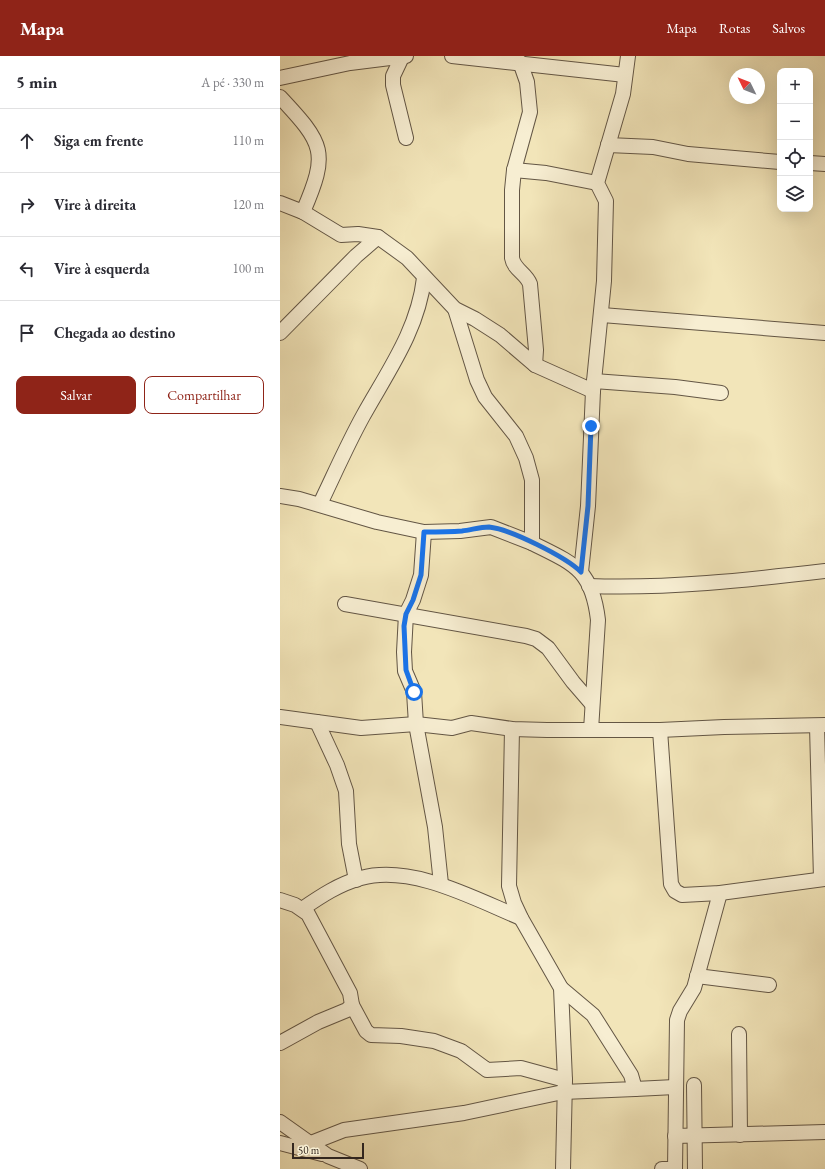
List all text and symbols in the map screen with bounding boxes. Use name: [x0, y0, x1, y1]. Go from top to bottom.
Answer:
text: Mapa: [20, 16, 64, 41]
text: Mapa: [666, 19, 697, 37]
text: Rotas: [719, 19, 750, 37]
text: Salvos: [772, 19, 805, 37]
north arrow: [729, 68, 765, 104]
map controls: [777, 68, 813, 212]
button: +: [777, 68, 813, 104]
text: 5 min: [16, 71, 57, 93]
text: A pé · 330 m: [201, 74, 264, 91]
button: −: [777, 104, 813, 140]
icon: ahead: [16, 130, 38, 152]
text: Siga em frente: [54, 131, 143, 150]
text: 110 m: [233, 132, 264, 149]
button: locate: [777, 140, 813, 176]
button: layers: [777, 176, 813, 212]
icon: right: [16, 194, 38, 216]
text: Vire à direita: [54, 195, 136, 214]
text: 120 m: [233, 196, 264, 213]
icon: left: [16, 258, 38, 280]
text: Vire à esquerda: [54, 259, 150, 278]
text: 100 m: [233, 260, 264, 277]
icon: arrive: [16, 322, 38, 344]
text: Chegada ao destino: [54, 323, 175, 342]
button: Salvar: [16, 376, 136, 414]
button: Compartilhar: [144, 376, 264, 414]
route end: [582, 417, 600, 435]
route start: [405, 683, 423, 701]
scale bar: [292, 1141, 364, 1160]
text: 50 m: [298, 1143, 319, 1157]

